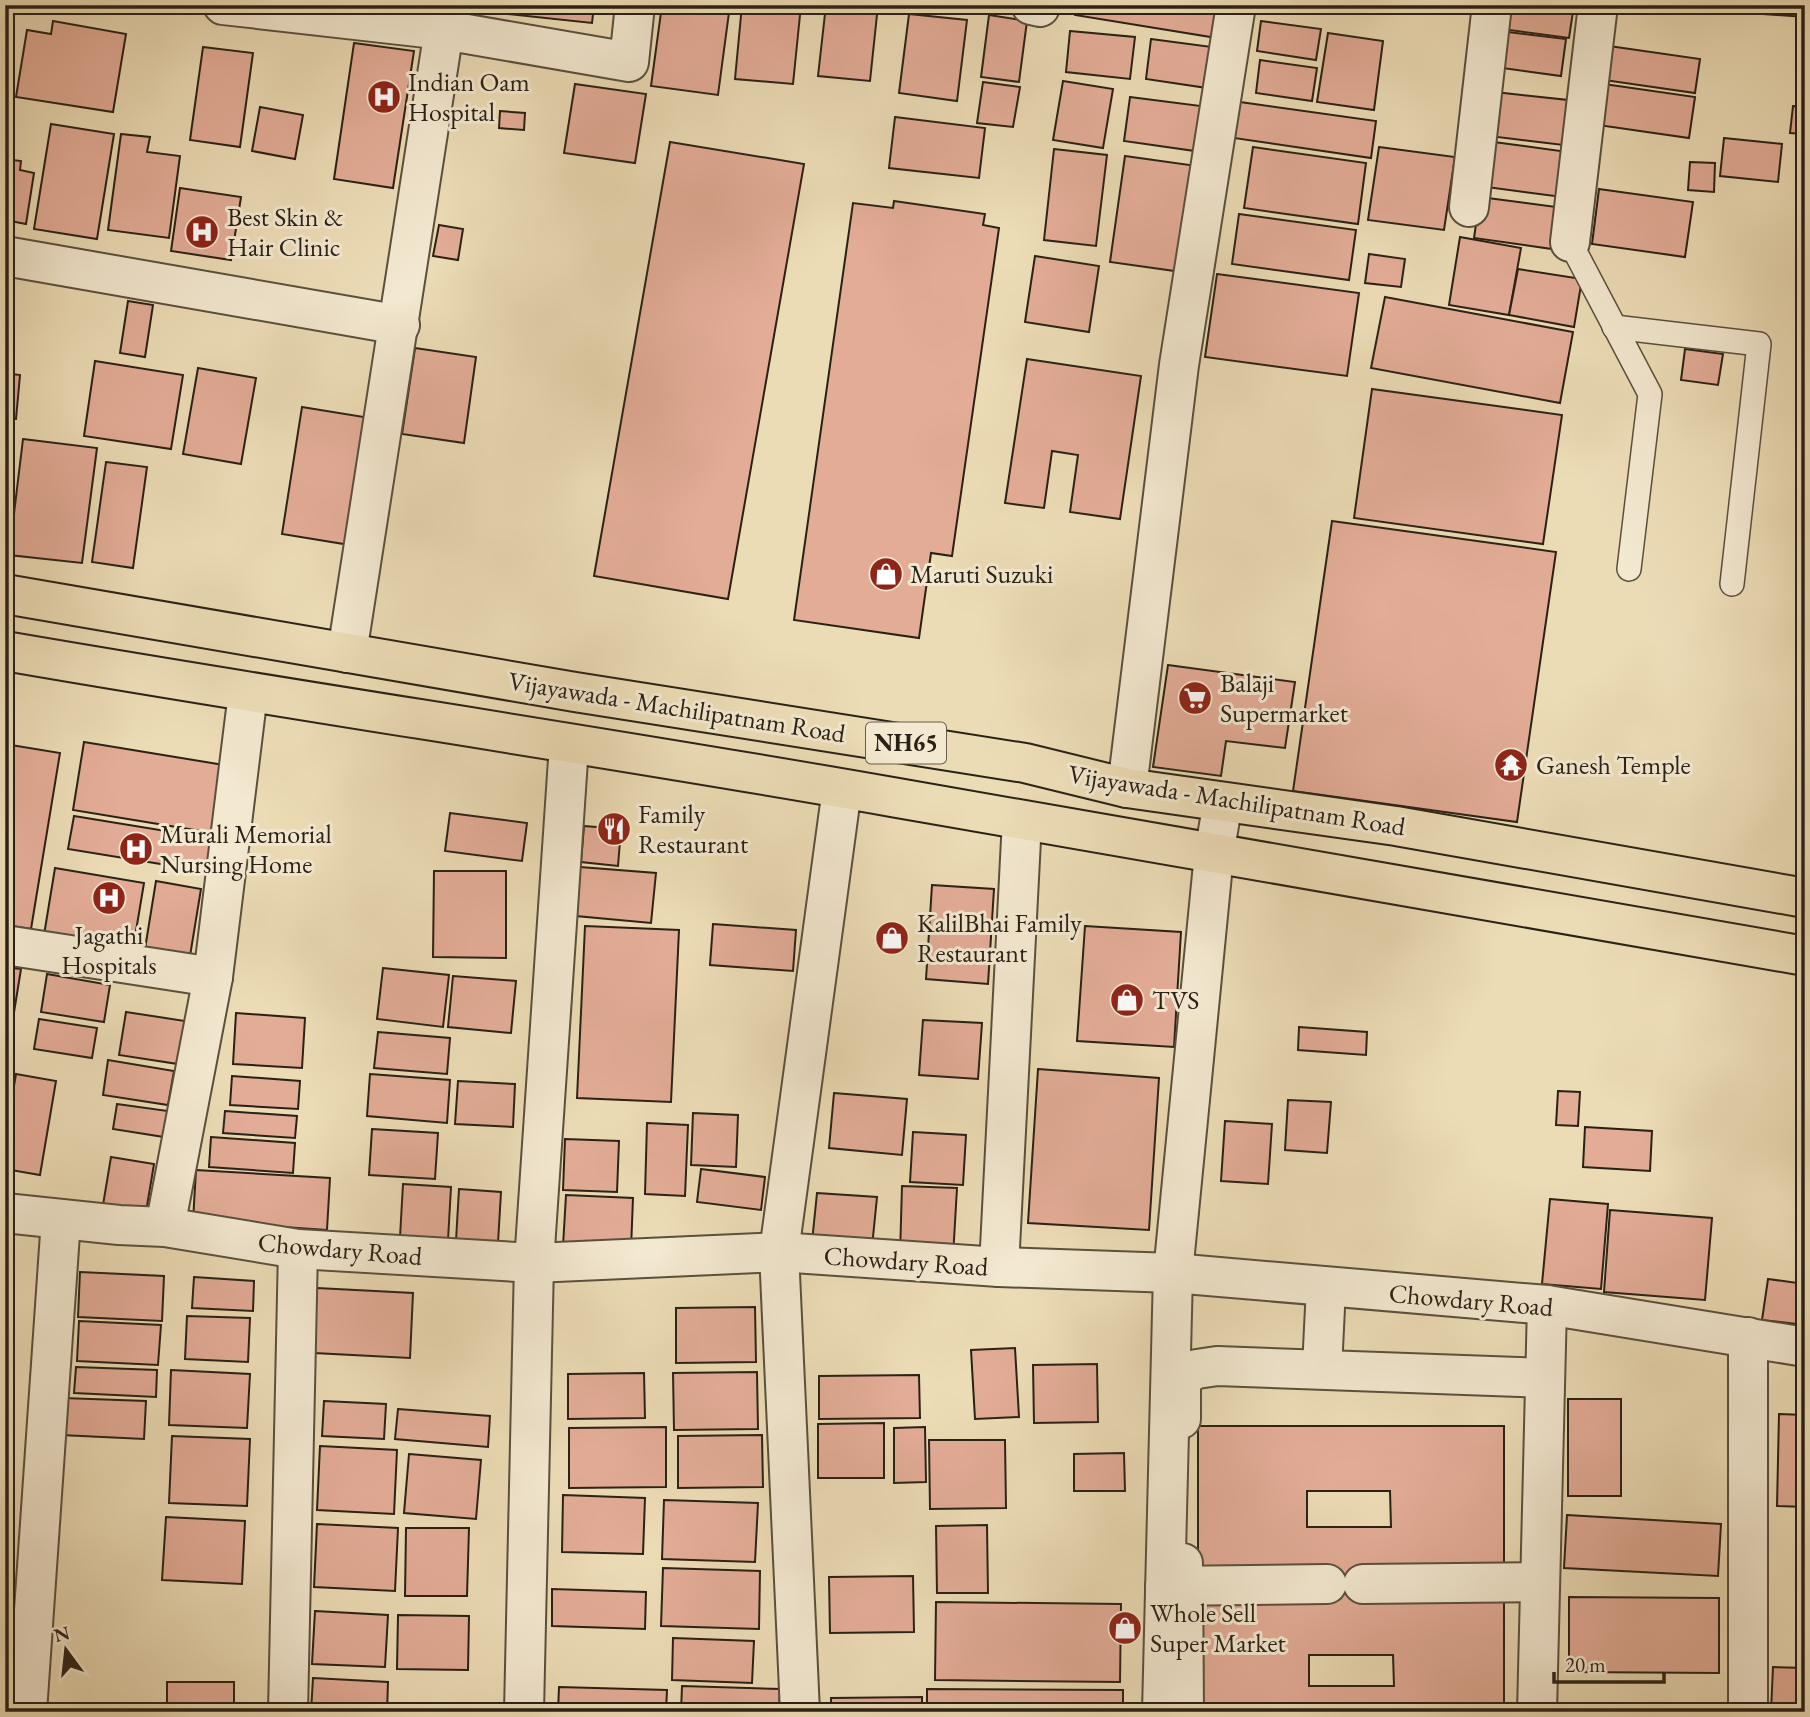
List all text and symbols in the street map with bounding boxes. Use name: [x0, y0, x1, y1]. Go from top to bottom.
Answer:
place label: Indian Oam Hospital: [408, 65, 530, 129]
hospital icon: Indian Oam Hospital: [365, 78, 403, 116]
place label: Best Skin & Hair Clinic: [227, 200, 344, 264]
hospital icon: Best Skin & Hair Clinic: [183, 213, 221, 251]
shop icon: Maruti Suzuki: [867, 555, 905, 593]
place label: Maruti Suzuki: [910, 557, 1053, 591]
street label: Vijayawada - Machilipatnam Road: [506, 664, 849, 751]
place label: Balaji Supermarket: [1220, 666, 1348, 730]
supermarket icon: Balaji Supermarket: [1176, 679, 1214, 717]
road number: NH65: [866, 722, 946, 764]
temple icon: Ganesh Temple: [1492, 746, 1530, 784]
place label: Ganesh Temple: [1536, 748, 1691, 782]
street label: Vijayawada - Machilipatnam Road: [1066, 757, 1409, 844]
place label: Family Restaurant: [638, 797, 748, 861]
restaurant icon: Family Restaurant: [595, 810, 633, 848]
place label: Murali Memorial Nursing Home: [160, 817, 332, 881]
hospital icon: Murali Memorial Nursing Home: [117, 830, 155, 868]
hospital icon: Jagathi Hospitals: [90, 879, 128, 917]
place label: KalilBhai Family Restaurant: [917, 906, 1082, 970]
place label: Jagathi Hospitals: [61, 918, 157, 982]
shop icon: KalilBhai Family Restaurant: [873, 919, 911, 957]
shop icon: TVS: [1108, 981, 1146, 1019]
place label: TVS: [1152, 983, 1199, 1017]
street label: Chowdary Road: [256, 1225, 424, 1273]
street label: Chowdary Road: [823, 1238, 990, 1284]
street label: Chowdary Road: [1387, 1276, 1555, 1324]
place label: Whole Sell Super Market: [1150, 1596, 1286, 1660]
shop icon: Whole Sell Super Market: [1106, 1609, 1144, 1647]
north arrow: [32, 1616, 102, 1686]
text: N: [51, 1620, 73, 1648]
scale bar: [1554, 1640, 1665, 1684]
text: 20 m: [1565, 1651, 1606, 1678]

